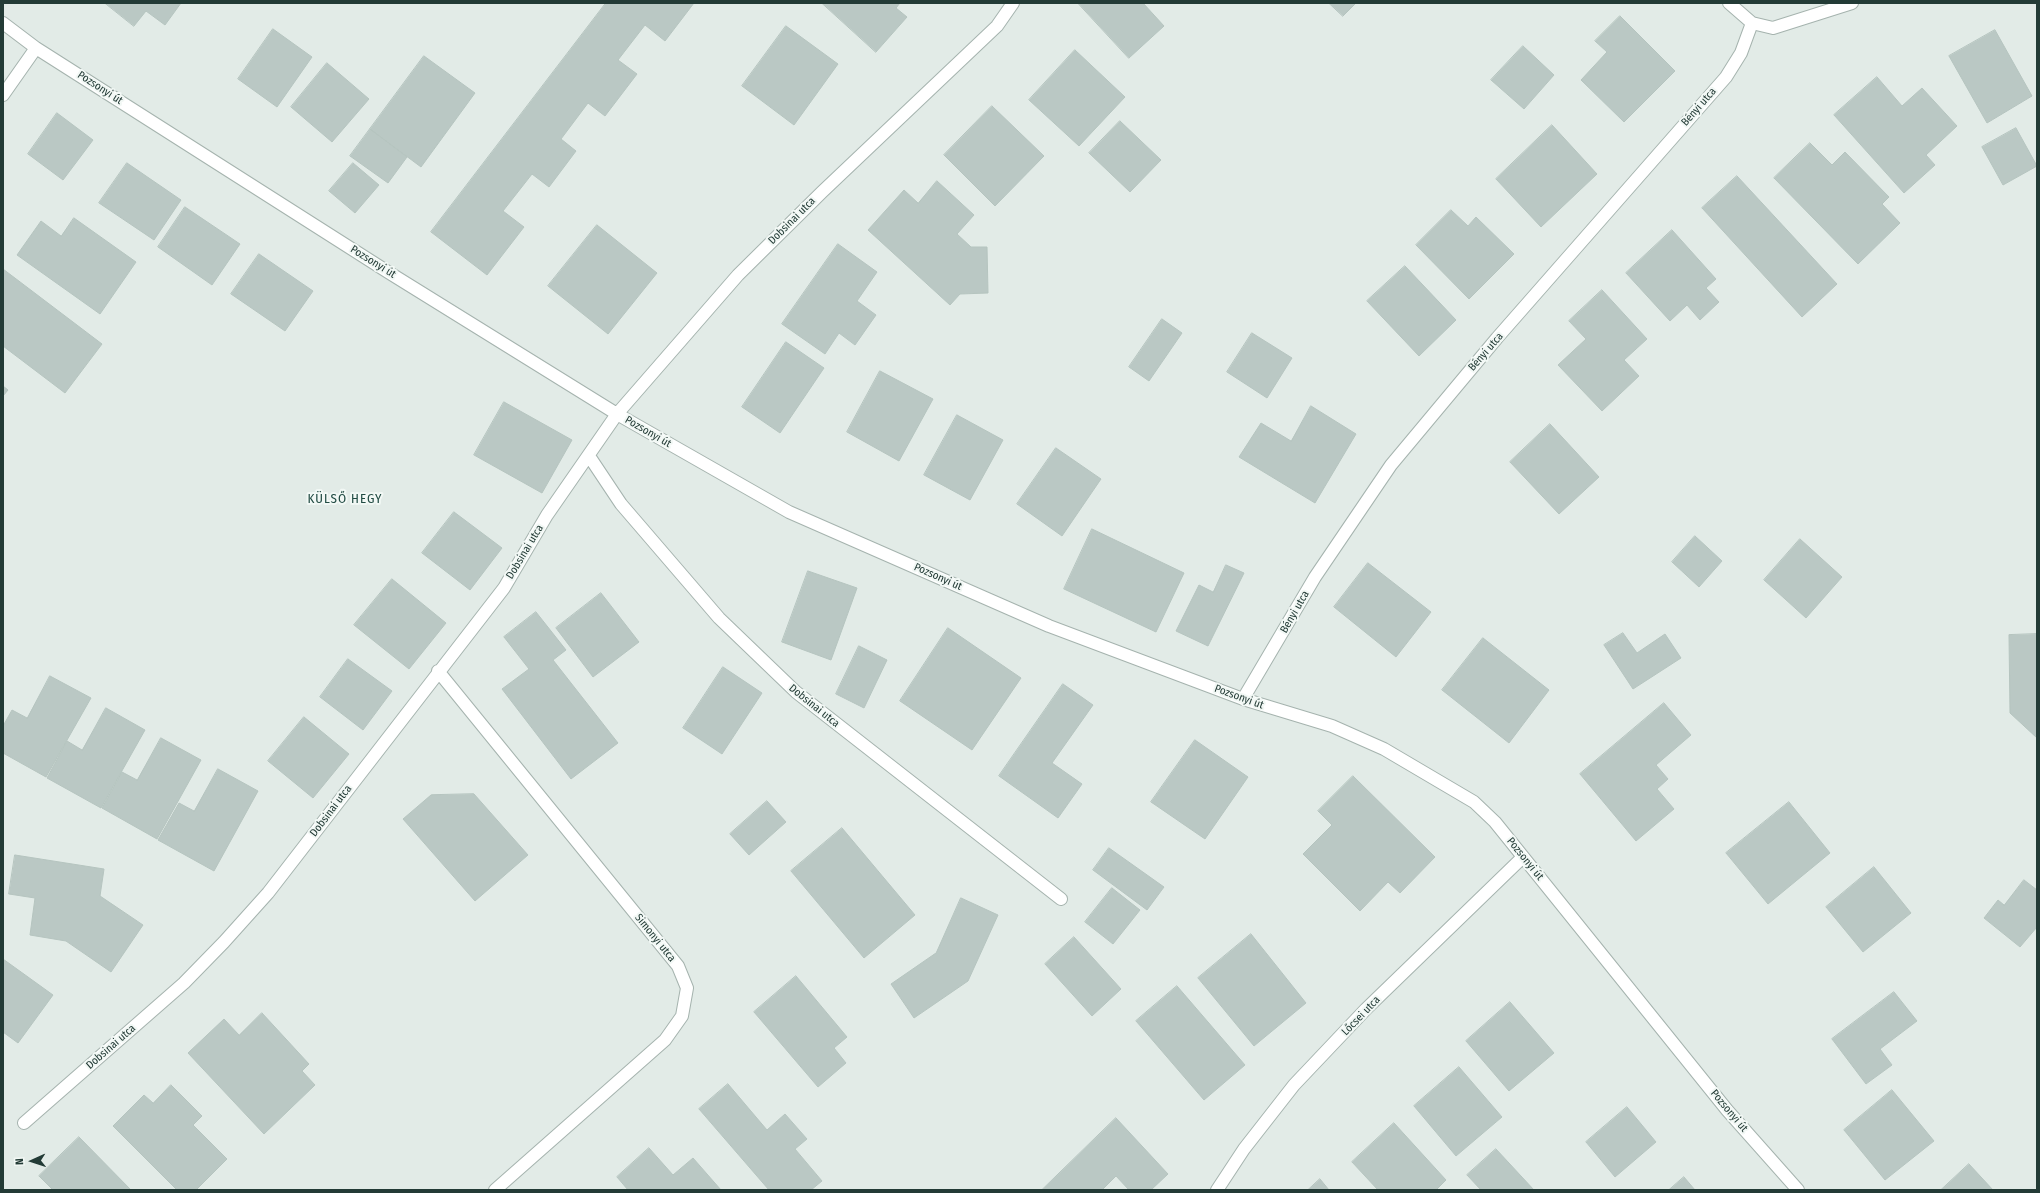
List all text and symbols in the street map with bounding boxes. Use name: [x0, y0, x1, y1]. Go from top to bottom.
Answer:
street label: Pozsonyi út: [75, 69, 125, 107]
street label: Bényi utca: [1679, 85, 1719, 129]
street label: Dobsinai utca: [766, 195, 818, 247]
street label: Pozsonyi út: [348, 243, 398, 281]
street label: Bényi utca: [1466, 330, 1506, 374]
street label: Pozsonyi út: [623, 413, 673, 451]
district label: KÜLSŐ HEGY: [307, 491, 383, 507]
street label: Dobsinai utca: [504, 522, 546, 582]
street label: Pozsonyi út: [912, 561, 964, 593]
street label: Bényi utca: [1278, 589, 1312, 635]
street label: Dobsinai utca: [786, 682, 842, 730]
street label: Pozsonyi út: [1213, 682, 1265, 712]
street label: Dobsinai utca: [307, 783, 355, 839]
street label: Pozsonyi út: [1504, 835, 1546, 883]
street label: Simonyi utca: [632, 911, 678, 965]
street label: Lőcsei utca: [1339, 994, 1383, 1038]
street label: Dobsinai utca: [84, 1022, 138, 1072]
street label: Pozsonyi út: [1707, 1087, 1751, 1135]
north arrow: [12, 1141, 52, 1181]
text: N: [13, 1158, 26, 1165]

